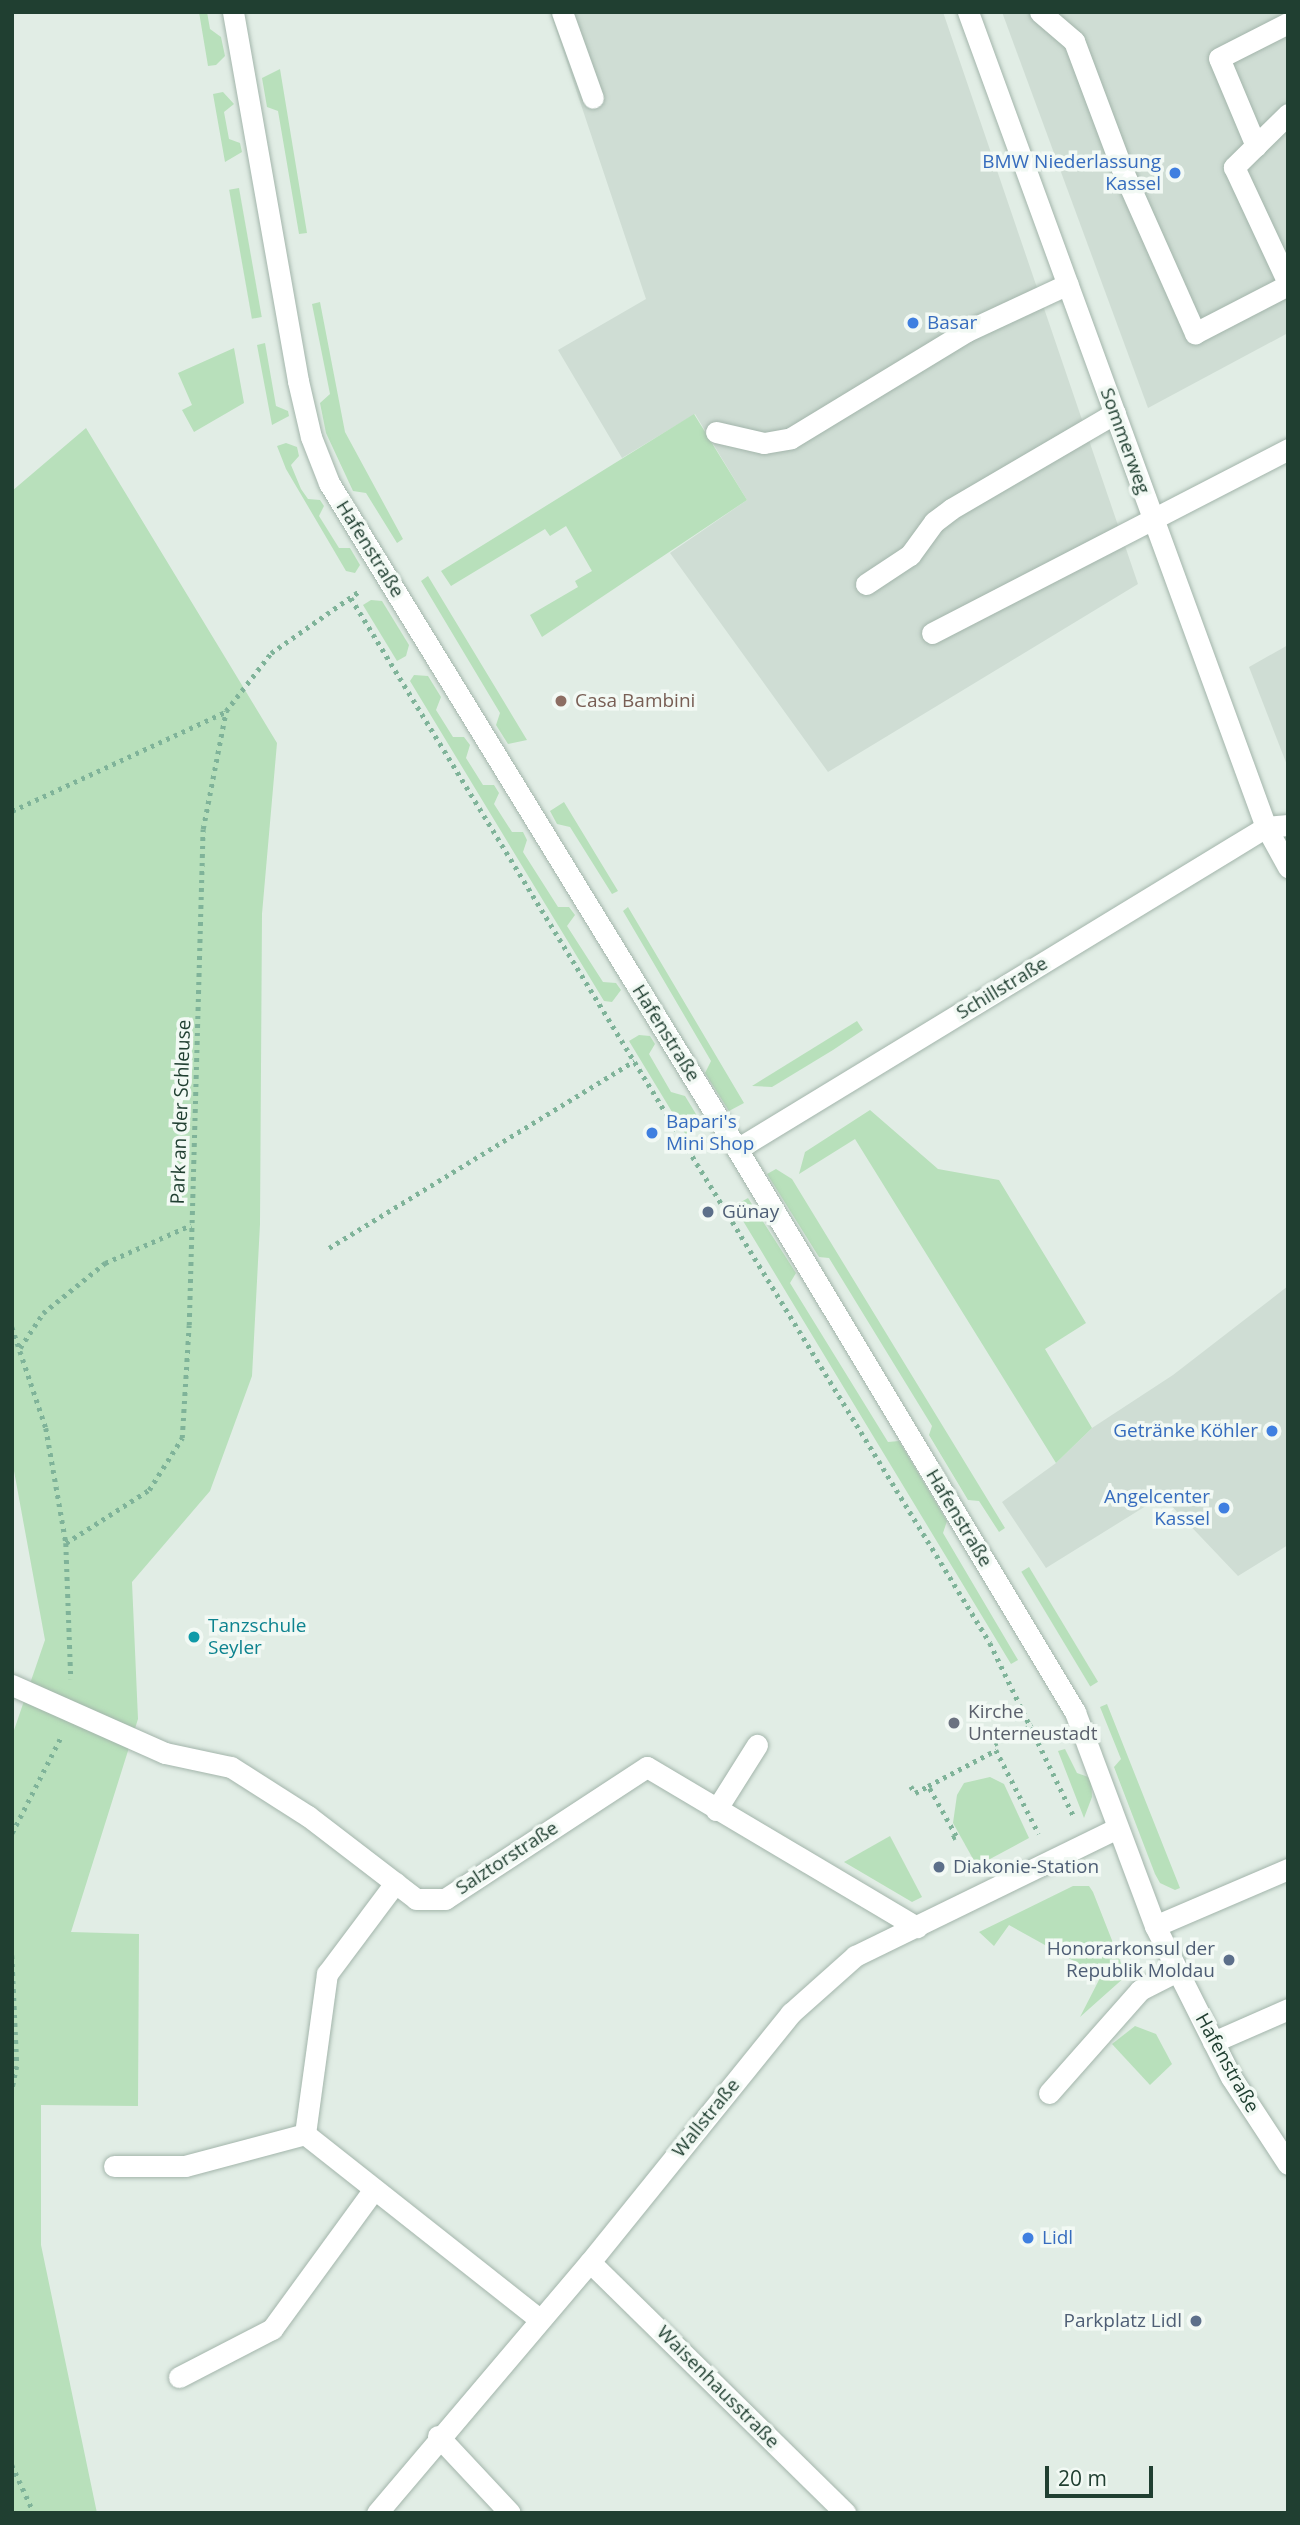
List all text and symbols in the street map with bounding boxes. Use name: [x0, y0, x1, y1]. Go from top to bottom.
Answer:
place label: BMW Niederlassung Kassel: [982, 151, 1161, 195]
marker: BMW Niederlassung Kassel: [1167, 165, 1183, 181]
place label: Basar: [927, 312, 977, 334]
marker: Basar: [905, 315, 921, 331]
street label: Sommerweg: [1095, 385, 1155, 497]
street label: Hafenstraße: [331, 496, 409, 602]
place label: Casa Bambini: [575, 690, 695, 712]
marker: Casa Bambini: [553, 693, 569, 709]
street label: Schillstraße: [952, 952, 1052, 1024]
street label: Hafenstraße: [627, 980, 705, 1086]
street label: Park an der Schleuse: [166, 1019, 196, 1205]
place label: Bapari's Mini Shop: [666, 1111, 754, 1155]
marker: Bapari's Mini Shop: [644, 1125, 660, 1141]
place label: Günay: [722, 1201, 779, 1223]
marker: Günay: [700, 1204, 716, 1220]
place label: Getränke Köhler: [1113, 1420, 1258, 1442]
marker: Getränke Köhler: [1264, 1423, 1280, 1439]
street label: Hafenstraße: [921, 1465, 997, 1571]
place label: Angelcenter Kassel: [1104, 1486, 1210, 1530]
marker: Angelcenter Kassel: [1216, 1500, 1232, 1516]
place label: Tanzschule Seyler: [208, 1615, 307, 1659]
marker: Tanzschule Seyler: [186, 1629, 202, 1645]
place label: Kirche Unterneustadt: [968, 1701, 1097, 1745]
marker: Kirche Unterneustadt: [946, 1715, 962, 1731]
street label: Salztorstraße: [452, 1816, 562, 1900]
place label: Diakonie-Station: [953, 1856, 1099, 1878]
marker: Diakonie-Station: [931, 1859, 947, 1875]
place label: Honorarkonsul der Republik Moldau: [1047, 1938, 1215, 1982]
marker: Honorarkonsul der Republik Moldau: [1221, 1952, 1237, 1968]
street label: Hafenstraße: [1190, 2009, 1264, 2117]
street label: Wallstraße: [667, 2074, 745, 2162]
place label: Lidl: [1042, 2227, 1073, 2249]
marker: Lidl: [1020, 2230, 1036, 2246]
place label: Parkplatz Lidl: [1064, 2310, 1182, 2332]
marker: Parkplatz Lidl: [1188, 2313, 1204, 2329]
street label: Waisenhausstraße: [652, 2321, 784, 2453]
scale bar: [1048, 2452, 1156, 2496]
text: 20 m: [1058, 2464, 1107, 2492]

